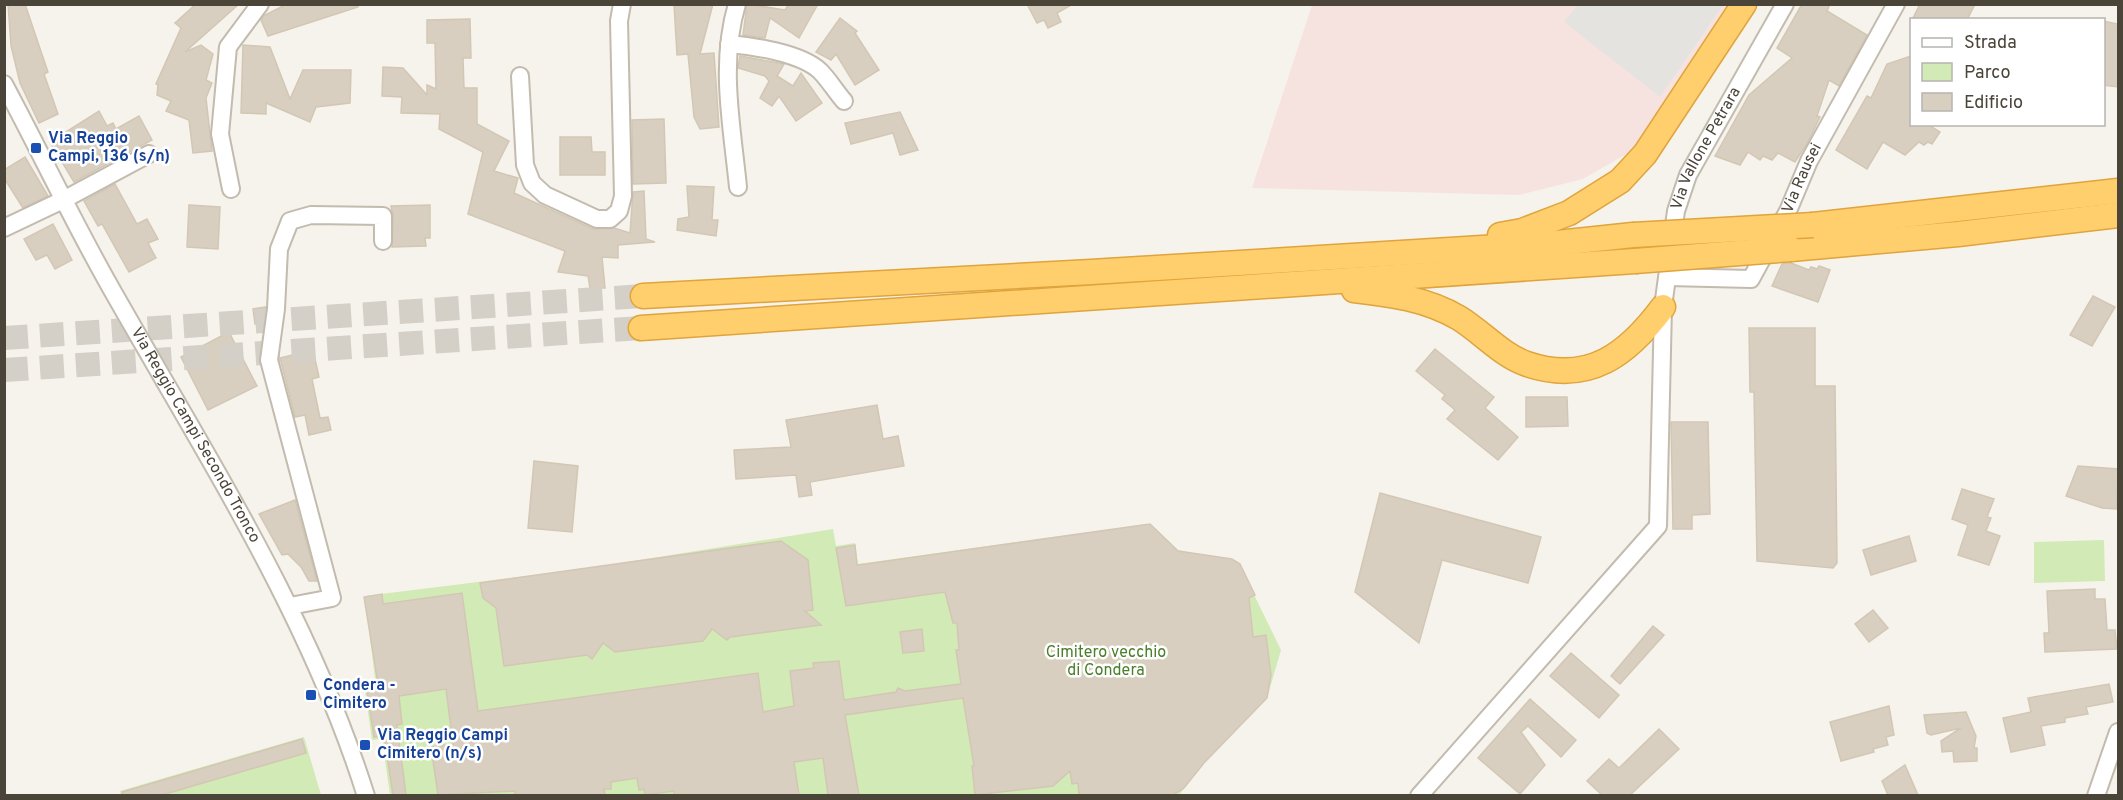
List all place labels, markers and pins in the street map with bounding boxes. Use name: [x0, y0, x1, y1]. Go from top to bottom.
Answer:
place label: Via Reggio Campi, 136 (s/n): [48, 129, 170, 167]
marker: Via Reggio Campi, 136 (s/n): [29, 141, 43, 155]
place label: Condera - Cimitero: [323, 676, 396, 714]
marker: Condera - Cimitero: [304, 688, 318, 702]
place label: Via Reggio Campi Cimitero (n/s): [377, 726, 508, 764]
marker: Via Reggio Campi Cimitero (n/s): [358, 738, 372, 752]

